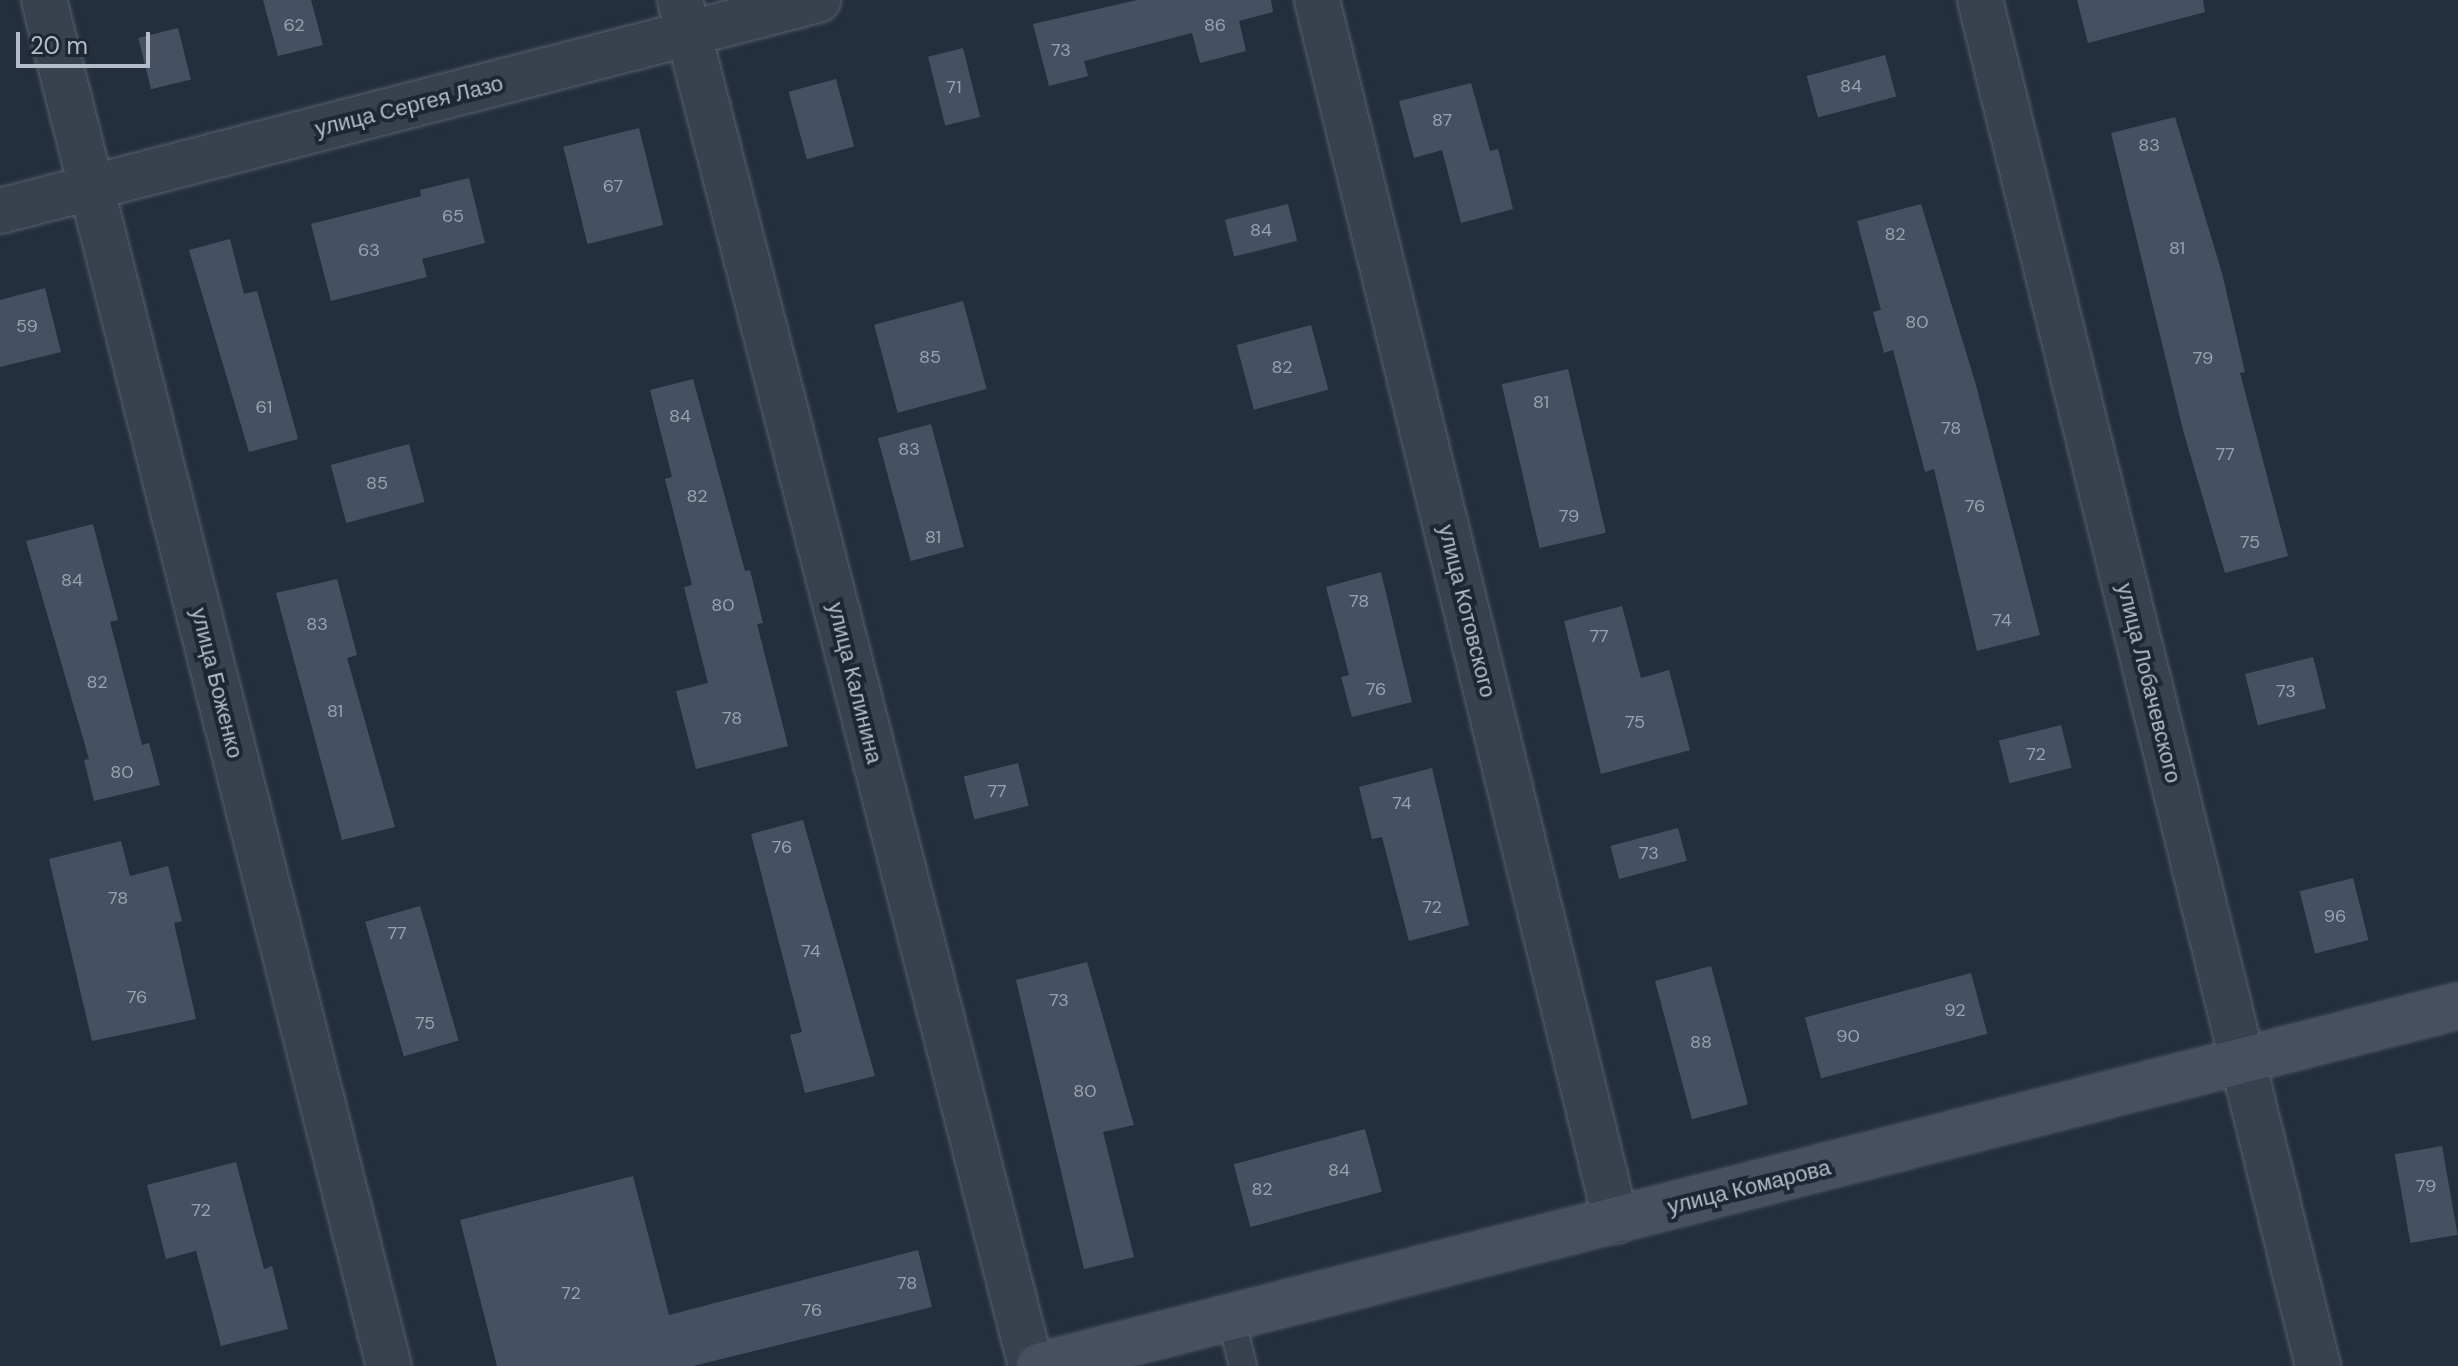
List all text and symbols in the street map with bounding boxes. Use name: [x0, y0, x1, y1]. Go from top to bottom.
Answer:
house number: 62: [283, 14, 305, 36]
house number: 86: [1204, 14, 1226, 36]
scale bar: [20, 16, 154, 66]
text: 20 m: [30, 30, 88, 61]
house number: 73: [1051, 39, 1071, 61]
street label: улица Сергея Лазо: [312, 70, 506, 142]
house number: 84: [1840, 75, 1862, 97]
house number: 71: [946, 76, 962, 98]
house number: 87: [1432, 109, 1452, 131]
house number: 83: [2138, 134, 2160, 156]
house number: 67: [603, 175, 623, 197]
house number: 65: [442, 205, 464, 227]
house number: 84: [1250, 219, 1272, 241]
house number: 82: [1884, 223, 1906, 245]
house number: 81: [2169, 237, 2185, 259]
house number: 63: [358, 239, 380, 261]
house number: 80: [1905, 311, 1929, 333]
house number: 59: [16, 315, 38, 337]
house number: 85: [919, 346, 941, 368]
house number: 79: [2193, 347, 2213, 369]
house number: 82: [1271, 356, 1293, 378]
house number: 81: [1533, 391, 1549, 413]
house number: 61: [256, 396, 272, 418]
house number: 84: [669, 405, 691, 427]
house number: 78: [1941, 417, 1961, 439]
house number: 83: [898, 438, 920, 460]
house number: 77: [2215, 443, 2235, 465]
house number: 85: [366, 472, 388, 494]
house number: 82: [686, 485, 708, 507]
house number: 76: [1965, 495, 1985, 517]
house number: 79: [1559, 505, 1579, 527]
street label: улица Котовского: [1433, 522, 1501, 700]
house number: 81: [925, 526, 941, 548]
house number: 75: [2240, 531, 2260, 553]
house number: 84: [61, 569, 83, 591]
street label: улица Лобачевского: [2111, 580, 2187, 786]
house number: 78: [1349, 590, 1369, 612]
house number: 80: [711, 594, 735, 616]
street label: улица Калинина: [822, 600, 888, 766]
street label: улица Боженко: [186, 605, 248, 761]
house number: 74: [1992, 609, 2012, 631]
house number: 83: [306, 613, 328, 635]
house number: 77: [1589, 625, 1609, 647]
house number: 82: [86, 671, 108, 693]
house number: 76: [1366, 678, 1386, 700]
house number: 73: [2276, 680, 2296, 702]
house number: 81: [327, 700, 343, 722]
house number: 78: [722, 707, 742, 729]
house number: 75: [1625, 711, 1645, 733]
house number: 72: [2026, 743, 2046, 765]
house number: 80: [110, 761, 134, 783]
house number: 77: [987, 780, 1007, 802]
house number: 74: [1392, 792, 1412, 814]
house number: 76: [772, 836, 792, 858]
house number: 73: [1639, 842, 1659, 864]
house number: 78: [108, 887, 128, 909]
house number: 72: [1422, 896, 1442, 918]
house number: 96: [2324, 905, 2346, 927]
house number: 77: [387, 922, 407, 944]
house number: 74: [801, 940, 821, 962]
house number: 76: [127, 986, 147, 1008]
house number: 73: [1049, 989, 1069, 1011]
house number: 92: [1944, 999, 1966, 1021]
house number: 75: [415, 1012, 435, 1034]
house number: 90: [1836, 1025, 1860, 1047]
house number: 88: [1690, 1031, 1712, 1053]
house number: 80: [1073, 1080, 1097, 1102]
street label: улица Комарова: [1665, 1154, 1833, 1220]
house number: 84: [1328, 1159, 1350, 1181]
house number: 79: [2416, 1175, 2436, 1197]
house number: 82: [1251, 1178, 1273, 1200]
house number: 72: [191, 1199, 211, 1221]
house number: 78: [897, 1272, 917, 1294]
house number: 72: [561, 1282, 581, 1304]
house number: 76: [802, 1299, 822, 1321]

